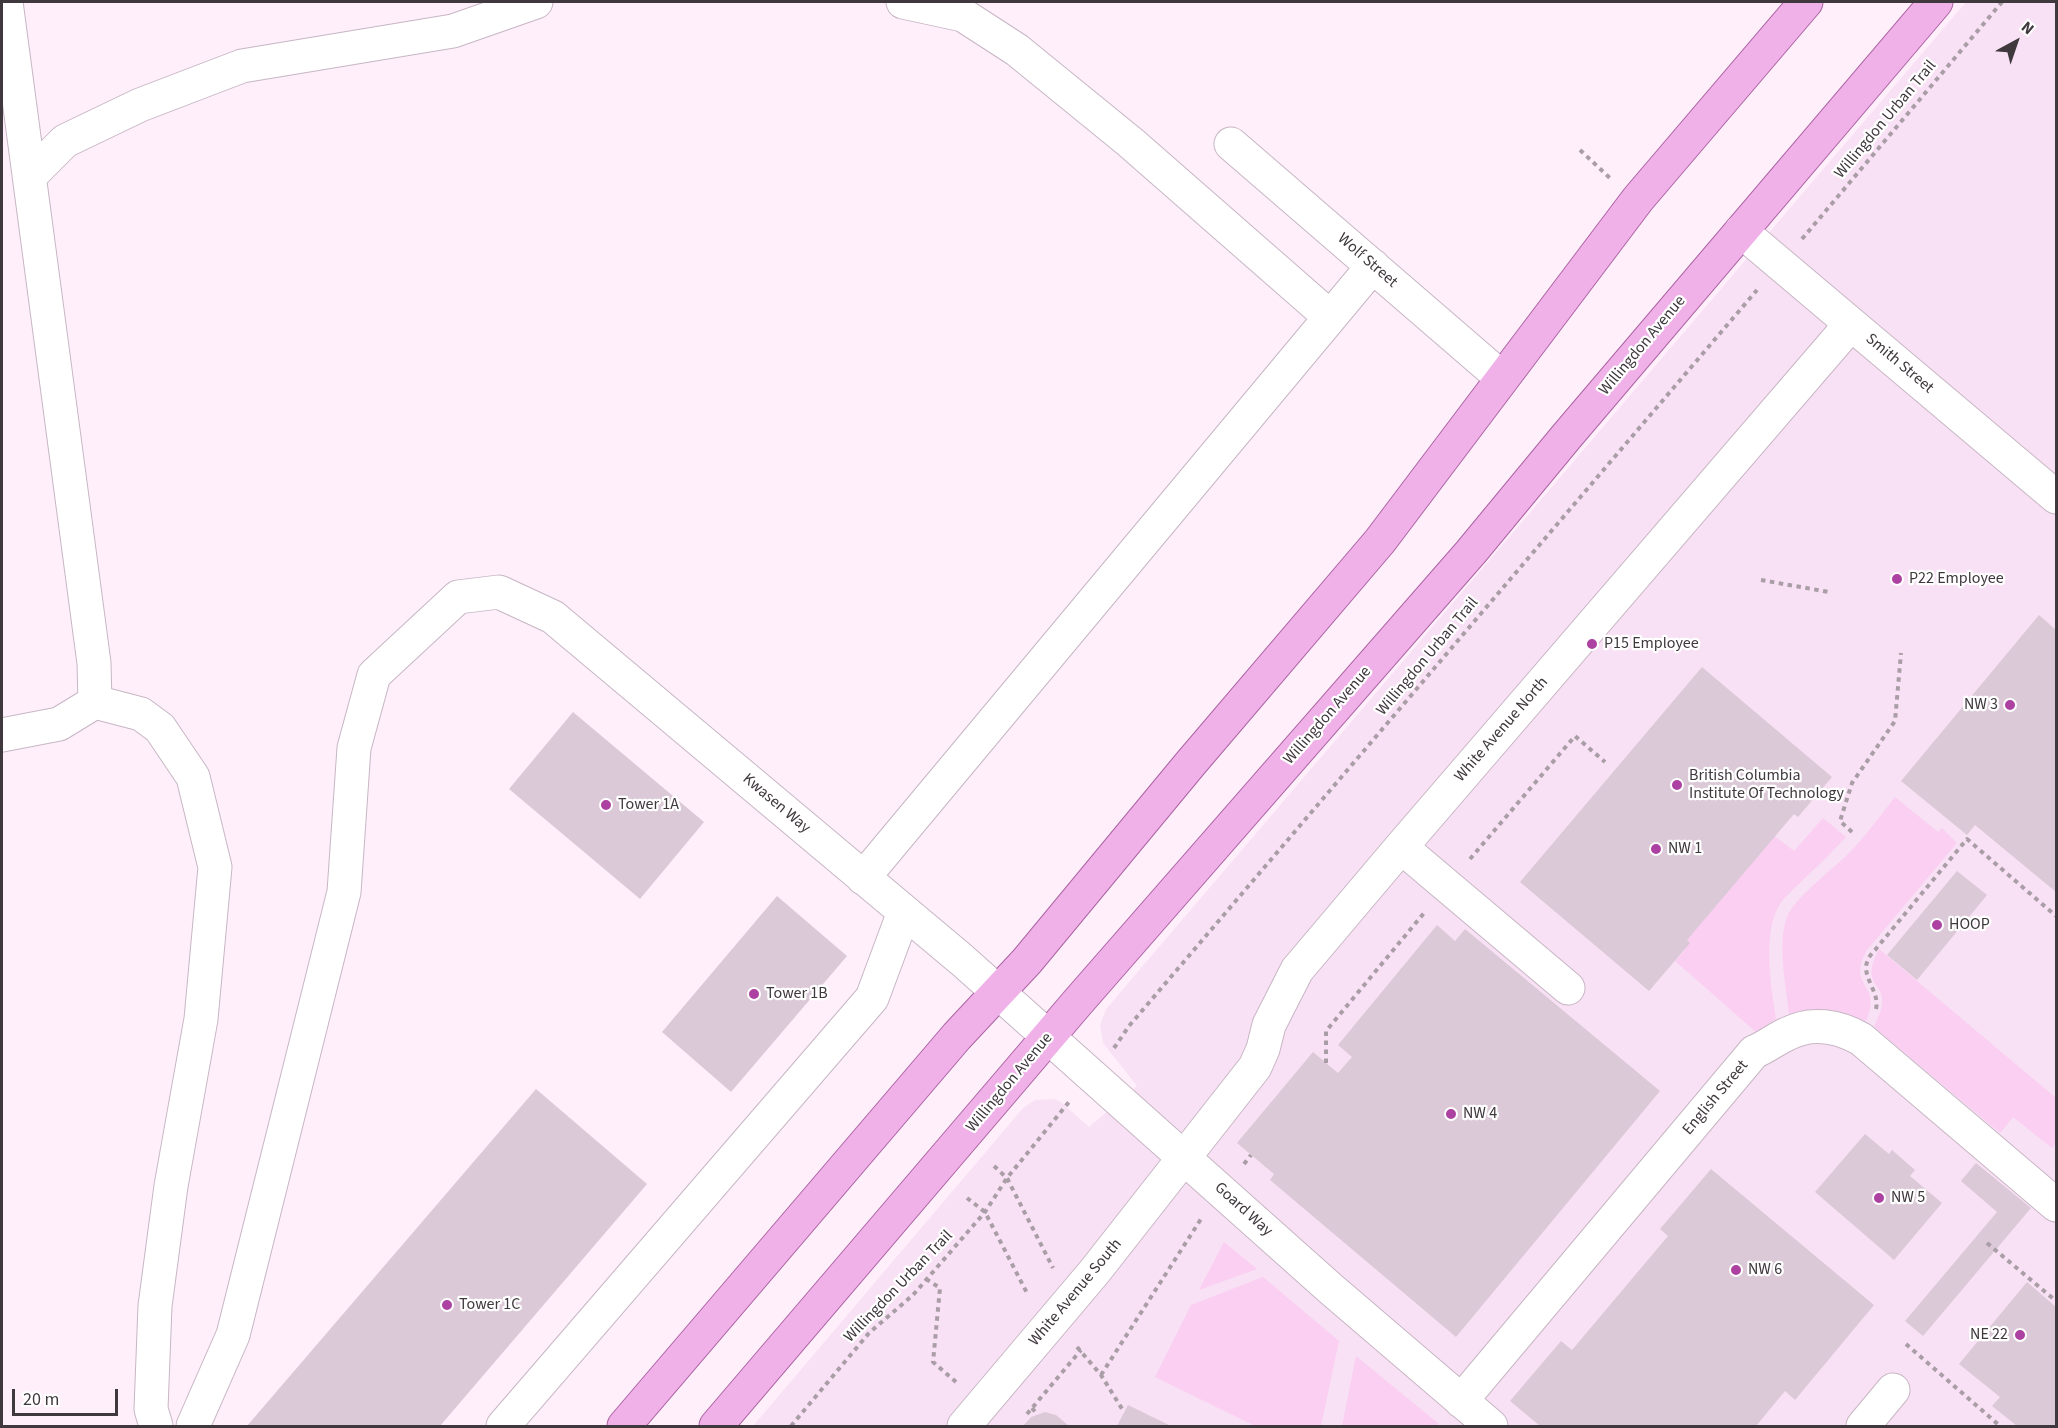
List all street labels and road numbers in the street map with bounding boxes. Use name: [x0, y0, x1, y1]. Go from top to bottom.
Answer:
street label: Willingdon Urban Trail: [1831, 57, 1941, 183]
street label: Wolf Street: [1333, 230, 1401, 292]
street label: Willingdon Avenue: [1596, 292, 1690, 400]
street label: Smith Street: [1861, 330, 1937, 398]
street label: Willingdon Urban Trail: [1373, 594, 1483, 720]
street label: Willingdon Avenue: [1280, 663, 1376, 769]
street label: White Avenue North: [1451, 674, 1553, 786]
street label: Kwasen Way: [738, 770, 814, 838]
street label: Willingdon Avenue: [963, 1029, 1057, 1137]
street label: English Street: [1679, 1057, 1753, 1139]
street label: Goard Way: [1210, 1179, 1276, 1241]
street label: Willingdon Urban Trail: [841, 1227, 957, 1347]
street label: White Avenue South: [1026, 1235, 1126, 1351]

